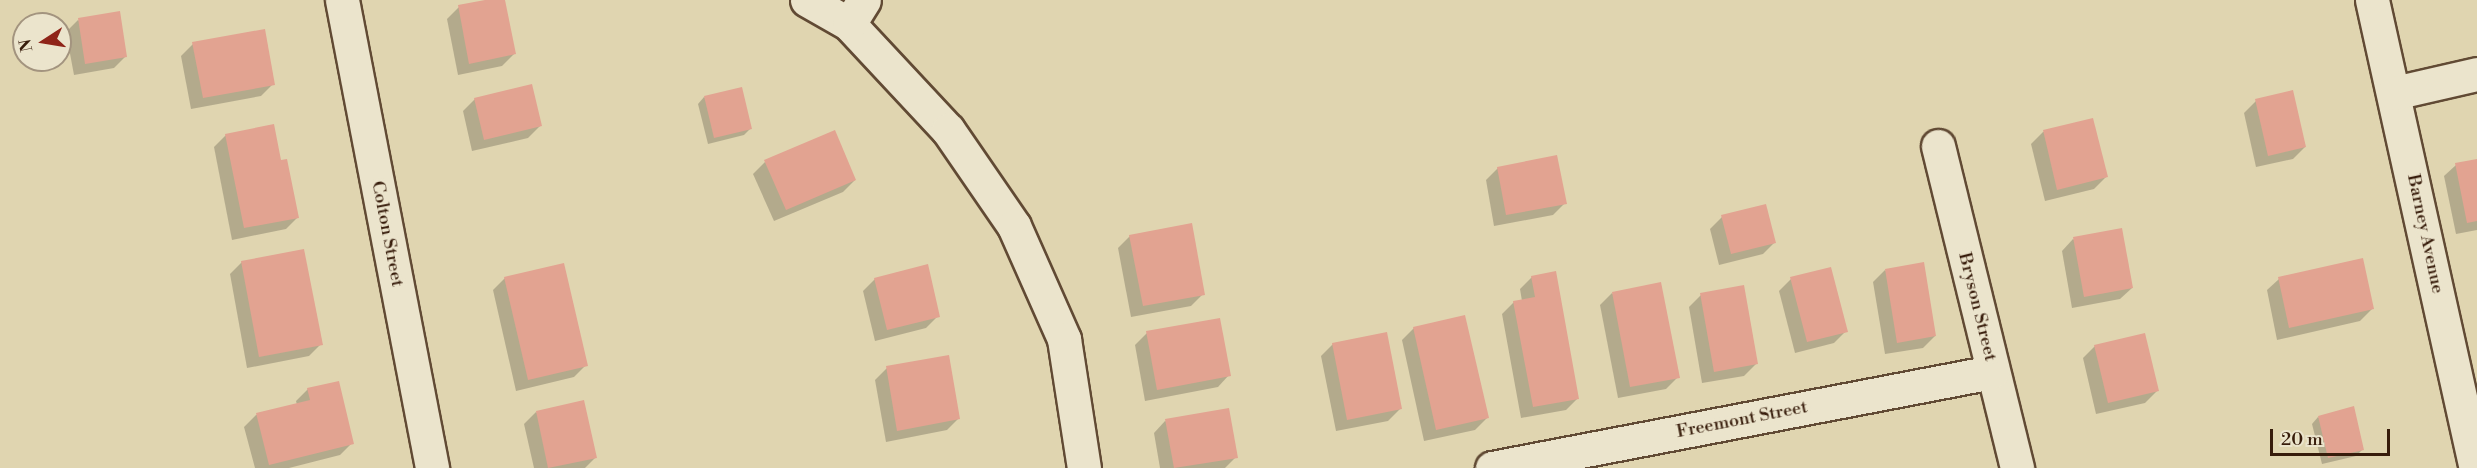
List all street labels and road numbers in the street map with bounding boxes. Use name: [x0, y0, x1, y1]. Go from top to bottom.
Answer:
street label: Barney Avenue: [2402, 172, 2448, 296]
street label: Colton Street: [366, 179, 408, 289]
street label: Bryson Street: [1953, 250, 2001, 364]
street label: Freemont Street: [1675, 397, 1809, 443]

